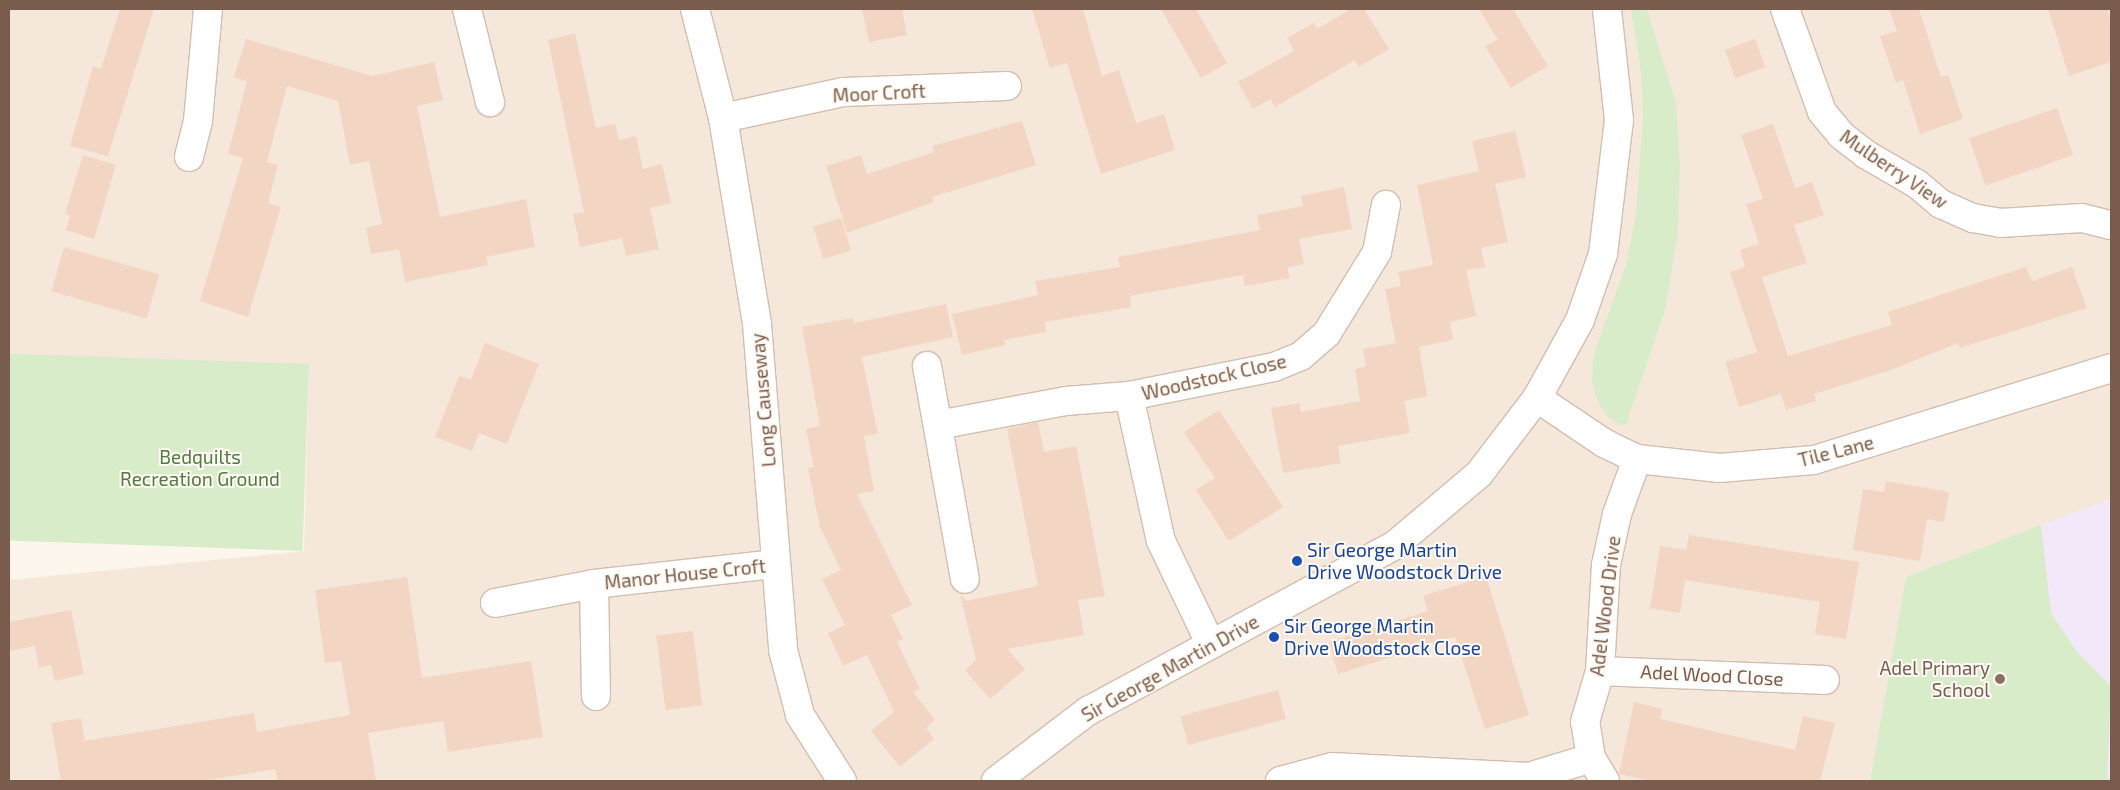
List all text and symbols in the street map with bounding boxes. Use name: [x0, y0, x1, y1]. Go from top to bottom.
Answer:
street label: Moor Croft: [832, 79, 926, 107]
street label: Mulberry View: [1835, 124, 1953, 214]
street label: Long Causeway: [746, 332, 780, 468]
street label: Woodstock Close: [1139, 349, 1289, 405]
street label: Tile Lane: [1796, 431, 1876, 471]
park label: Bedquilts Recreation Ground: [120, 446, 280, 490]
street label: Adel Wood Drive: [1585, 534, 1625, 678]
place label: Sir George Martin Drive Woodstock Drive: [1307, 539, 1502, 583]
street label: Manor House Croft: [603, 554, 767, 594]
marker: Sir George Martin Drive Woodstock Drive: [1291, 555, 1303, 567]
street label: Sir George Martin Drive: [1077, 610, 1263, 726]
place label: Sir George Martin Drive Woodstock Close: [1284, 615, 1481, 659]
marker: Sir George Martin Drive Woodstock Close: [1268, 631, 1280, 643]
place label: Adel Primary School: [1879, 657, 1990, 701]
street label: Adel Wood Close: [1639, 660, 1785, 690]
marker: Adel Primary School: [1994, 673, 2006, 685]

